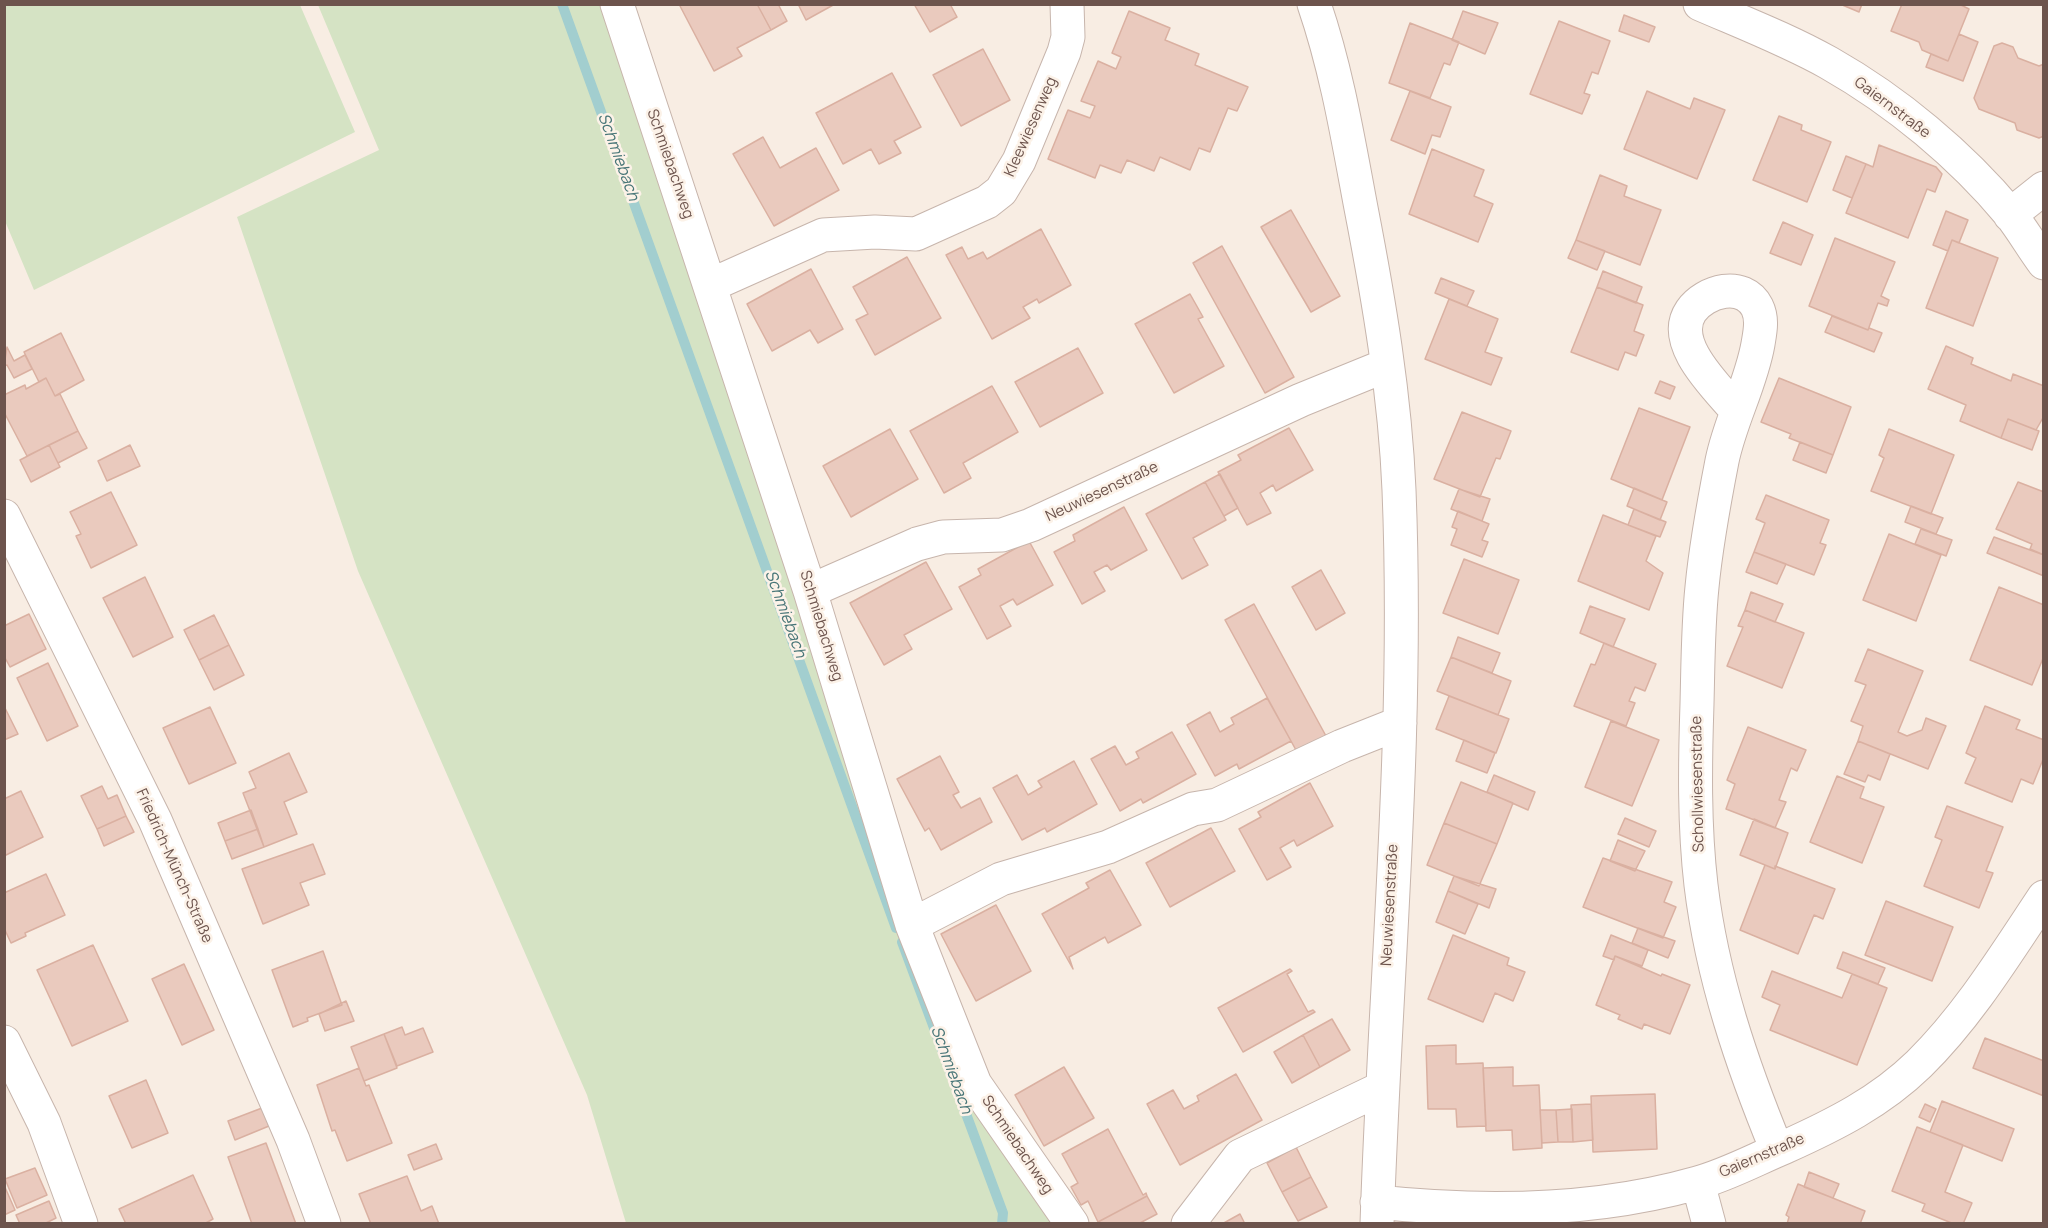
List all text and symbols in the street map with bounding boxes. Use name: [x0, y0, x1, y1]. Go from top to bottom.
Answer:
street label: Kleewiesenweg: [1001, 74, 1061, 180]
street label: Gaiernstraße: [1850, 74, 1934, 142]
street label: Schmiebachweg: [643, 107, 697, 221]
water label: Schmiebach: [593, 111, 643, 203]
street label: Neuwiesenstraße: [1043, 458, 1161, 526]
water label: Schmiebach: [760, 568, 810, 660]
street label: Schmiebachweg: [796, 569, 846, 683]
street label: Schollwiesenstraße: [1688, 716, 1708, 852]
street label: Friedrich-Münch-Straße: [132, 786, 216, 946]
street label: Neuwiesenstraße: [1378, 844, 1402, 966]
water label: Schmiebach: [926, 1024, 976, 1116]
street label: Schmiebachweg: [977, 1092, 1057, 1198]
street label: Gaiernstraße: [1717, 1130, 1807, 1182]

